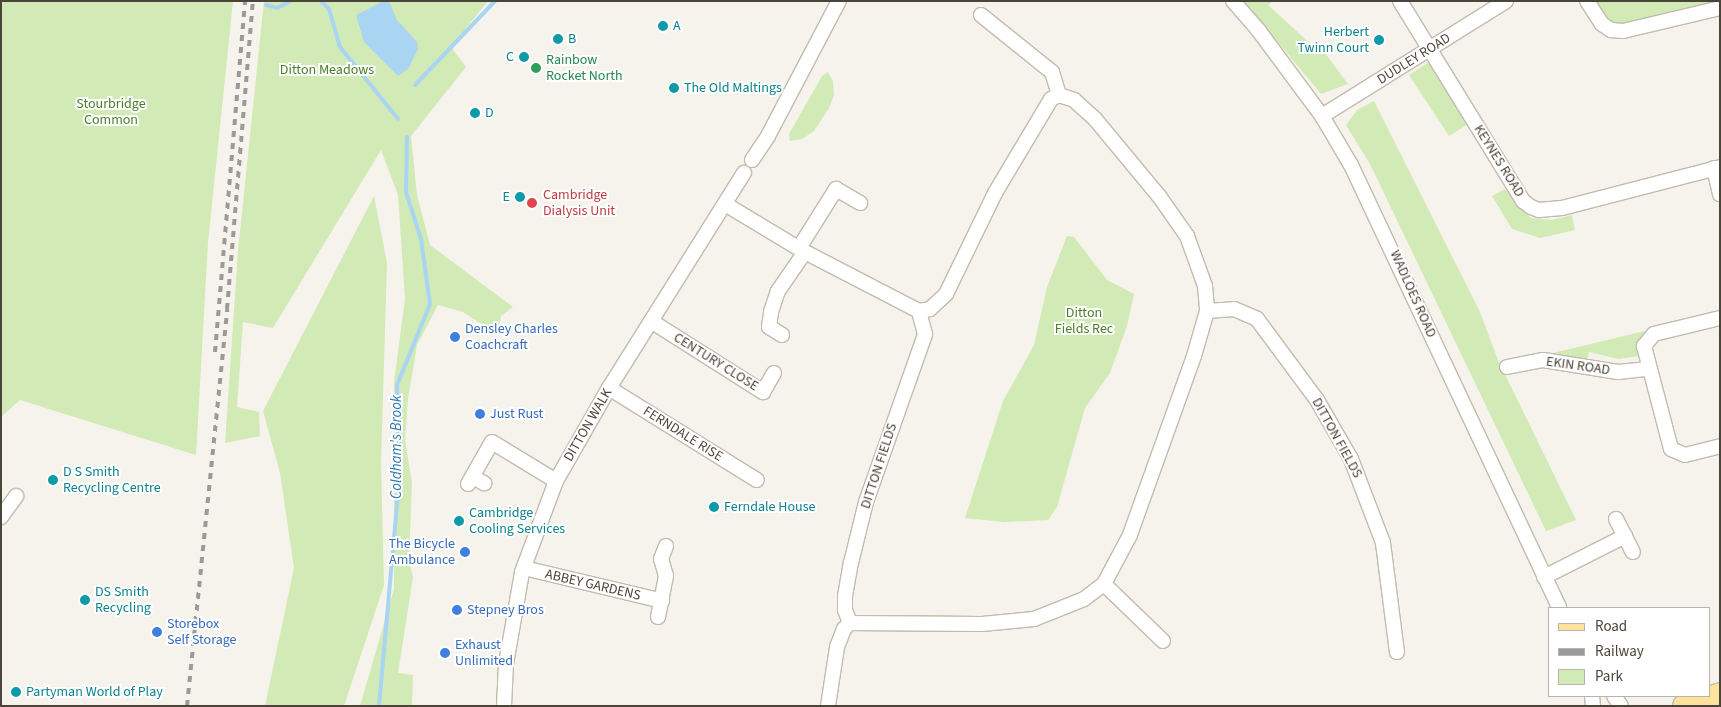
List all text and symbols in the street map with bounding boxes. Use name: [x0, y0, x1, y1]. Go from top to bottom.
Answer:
place label: A: [673, 18, 681, 34]
marker: A: [657, 20, 669, 32]
place label: Herbert Twinn Court: [1298, 24, 1369, 56]
street label: DUDLEY ROAD: [1374, 30, 1454, 88]
place label: B: [568, 31, 576, 47]
marker: B: [552, 33, 564, 45]
marker: Herbert Twinn Court: [1373, 34, 1385, 46]
place label: C: [506, 49, 514, 65]
marker: C: [518, 51, 530, 63]
place label: Rainbow Rocket North: [546, 52, 623, 84]
park label: Ditton Meadows: [280, 62, 374, 78]
marker: Rainbow Rocket North: [530, 62, 542, 74]
place label: The Old Maltings: [684, 80, 782, 96]
marker: The Old Maltings: [668, 82, 680, 94]
park label: Stourbridge Common: [76, 96, 146, 128]
place label: D: [485, 105, 494, 121]
marker: D: [469, 107, 481, 119]
street label: KEYNES ROAD: [1470, 122, 1528, 200]
place label: Cambridge Dialysis Unit: [543, 187, 615, 220]
place label: E: [503, 189, 510, 205]
marker: E: [514, 191, 526, 203]
marker: Cambridge Dialysis Unit: [525, 196, 539, 210]
street label: WADLOES ROAD: [1386, 248, 1440, 340]
park label: Ditton Fields Rec: [1055, 305, 1113, 338]
place label: Densley Charles Coachcraft: [465, 321, 558, 354]
street label: CENTURY CLOSE: [670, 329, 762, 395]
marker: Densley Charles Coachcraft: [449, 331, 461, 343]
street label: EKIN ROAD: [1545, 353, 1611, 379]
street label: DITTON WALK: [560, 385, 616, 465]
water label: Coldham's Brook: [388, 395, 406, 499]
street label: DITTON FIELDS: [1308, 395, 1366, 481]
street label: FERNDALE RISE: [640, 403, 726, 465]
place label: Just Rust: [490, 406, 543, 422]
marker: Just Rust: [474, 408, 486, 420]
street label: DITTON FIELDS: [857, 421, 901, 511]
place label: D S Smith Recycling Centre: [63, 464, 161, 497]
marker: D S Smith Recycling Centre: [47, 474, 59, 486]
place label: Ferndale House: [724, 499, 815, 515]
marker: Ferndale House: [708, 501, 720, 513]
place label: Cambridge Cooling Services: [469, 505, 565, 538]
marker: Cambridge Cooling Services: [453, 515, 465, 527]
place label: The Bicycle Ambulance: [389, 536, 455, 568]
marker: The Bicycle Ambulance: [459, 546, 471, 558]
street label: ABBEY GARDENS: [544, 566, 642, 604]
place label: DS Smith Recycling: [95, 584, 151, 616]
marker: DS Smith Recycling: [79, 594, 91, 606]
place label: Stepney Bros: [467, 602, 544, 618]
marker: Stepney Bros: [451, 604, 463, 616]
legend: [1548, 607, 1711, 697]
place label: Storebox Self Storage: [167, 616, 237, 648]
text: Road: [1595, 616, 1627, 637]
marker: Storebox Self Storage: [151, 626, 163, 638]
place label: Exhaust Unlimited: [455, 637, 513, 670]
text: Railway: [1595, 641, 1644, 662]
marker: Exhaust Unlimited: [439, 647, 451, 659]
text: Park: [1595, 666, 1623, 687]
place label: Partyman World of Play: [26, 684, 163, 700]
marker: Partyman World of Play: [10, 686, 22, 698]

